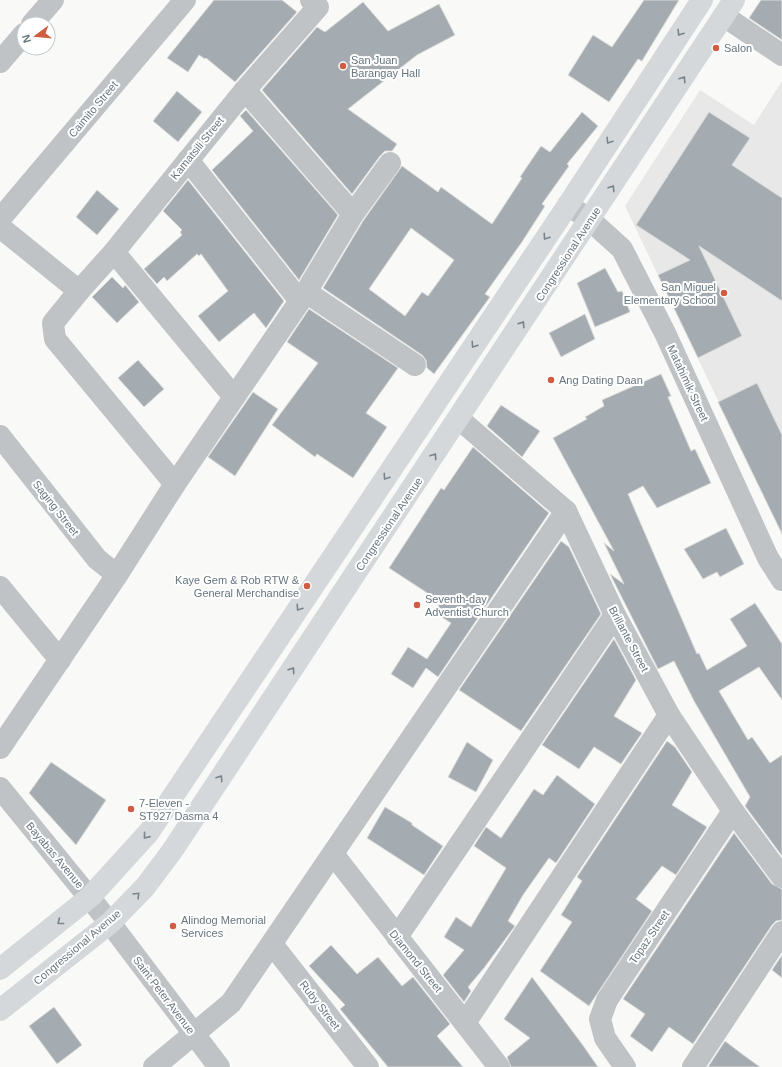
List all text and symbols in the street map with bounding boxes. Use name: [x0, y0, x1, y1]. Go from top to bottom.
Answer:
north arrow: [16, 16, 56, 56]
one-way arrow: [678, 29, 685, 36]
text: N: [20, 33, 33, 44]
place label: Salon: [724, 42, 752, 54]
marker: Salon: [711, 43, 721, 53]
place label: San Juan Barangay Hall: [351, 54, 420, 79]
marker: San Juan Barangay Hall: [338, 61, 348, 71]
one-way arrow: [678, 76, 686, 83]
street label: Caimito Street: [66, 78, 120, 140]
street label: Kamatsili Street: [168, 114, 226, 182]
one-way arrow: [607, 137, 614, 144]
one-way arrow: [607, 185, 614, 192]
street label: Congressional Avenue: [533, 205, 603, 303]
one-way arrow: [543, 233, 551, 240]
place label: San Miguel Elementary School: [624, 281, 716, 306]
marker: San Miguel Elementary School: [719, 288, 729, 298]
one-way arrow: [517, 321, 525, 328]
one-way arrow: [472, 341, 479, 348]
street label: Matahimik Street: [665, 343, 711, 423]
place label: Ang Dating Daan: [559, 374, 643, 386]
marker: Ang Dating Daan: [546, 375, 556, 385]
one-way arrow: [429, 454, 436, 461]
one-way arrow: [383, 473, 391, 480]
street label: Congressional Avenue: [353, 475, 425, 573]
street label: Saging Street: [31, 478, 81, 538]
place label: Kaye Gem & Rob RTW & General Merchandise: [175, 574, 300, 599]
marker: Kaye Gem & Rob RTW & General Merchandise: [302, 581, 312, 591]
place label: Seventh-day Adventist Church: [425, 593, 509, 618]
marker: Seventh-day Adventist Church: [412, 600, 422, 610]
one-way arrow: [296, 604, 303, 611]
street label: Brillante Street: [607, 604, 651, 674]
one-way arrow: [287, 667, 295, 674]
one-way arrow: [216, 775, 223, 782]
place label: 7-Eleven - ST927 Dasma 4: [139, 797, 218, 822]
marker: 7-Eleven - ST927 Dasma 4: [126, 804, 136, 814]
street label: Bayabas Avenue: [24, 820, 86, 890]
one-way arrow: [143, 831, 150, 838]
one-way arrow: [132, 892, 140, 900]
street label: Congressional Avenue: [31, 907, 123, 987]
street label: Topaz Street: [627, 908, 671, 966]
place label: Alindog Memorial Services: [181, 914, 266, 939]
one-way arrow: [57, 917, 64, 924]
marker: Alindog Memorial Services: [168, 921, 178, 931]
street label: Diamond Street: [387, 928, 445, 994]
street label: Saint Peter Avenue: [131, 954, 197, 1036]
street label: Ruby Street: [297, 978, 343, 1032]

